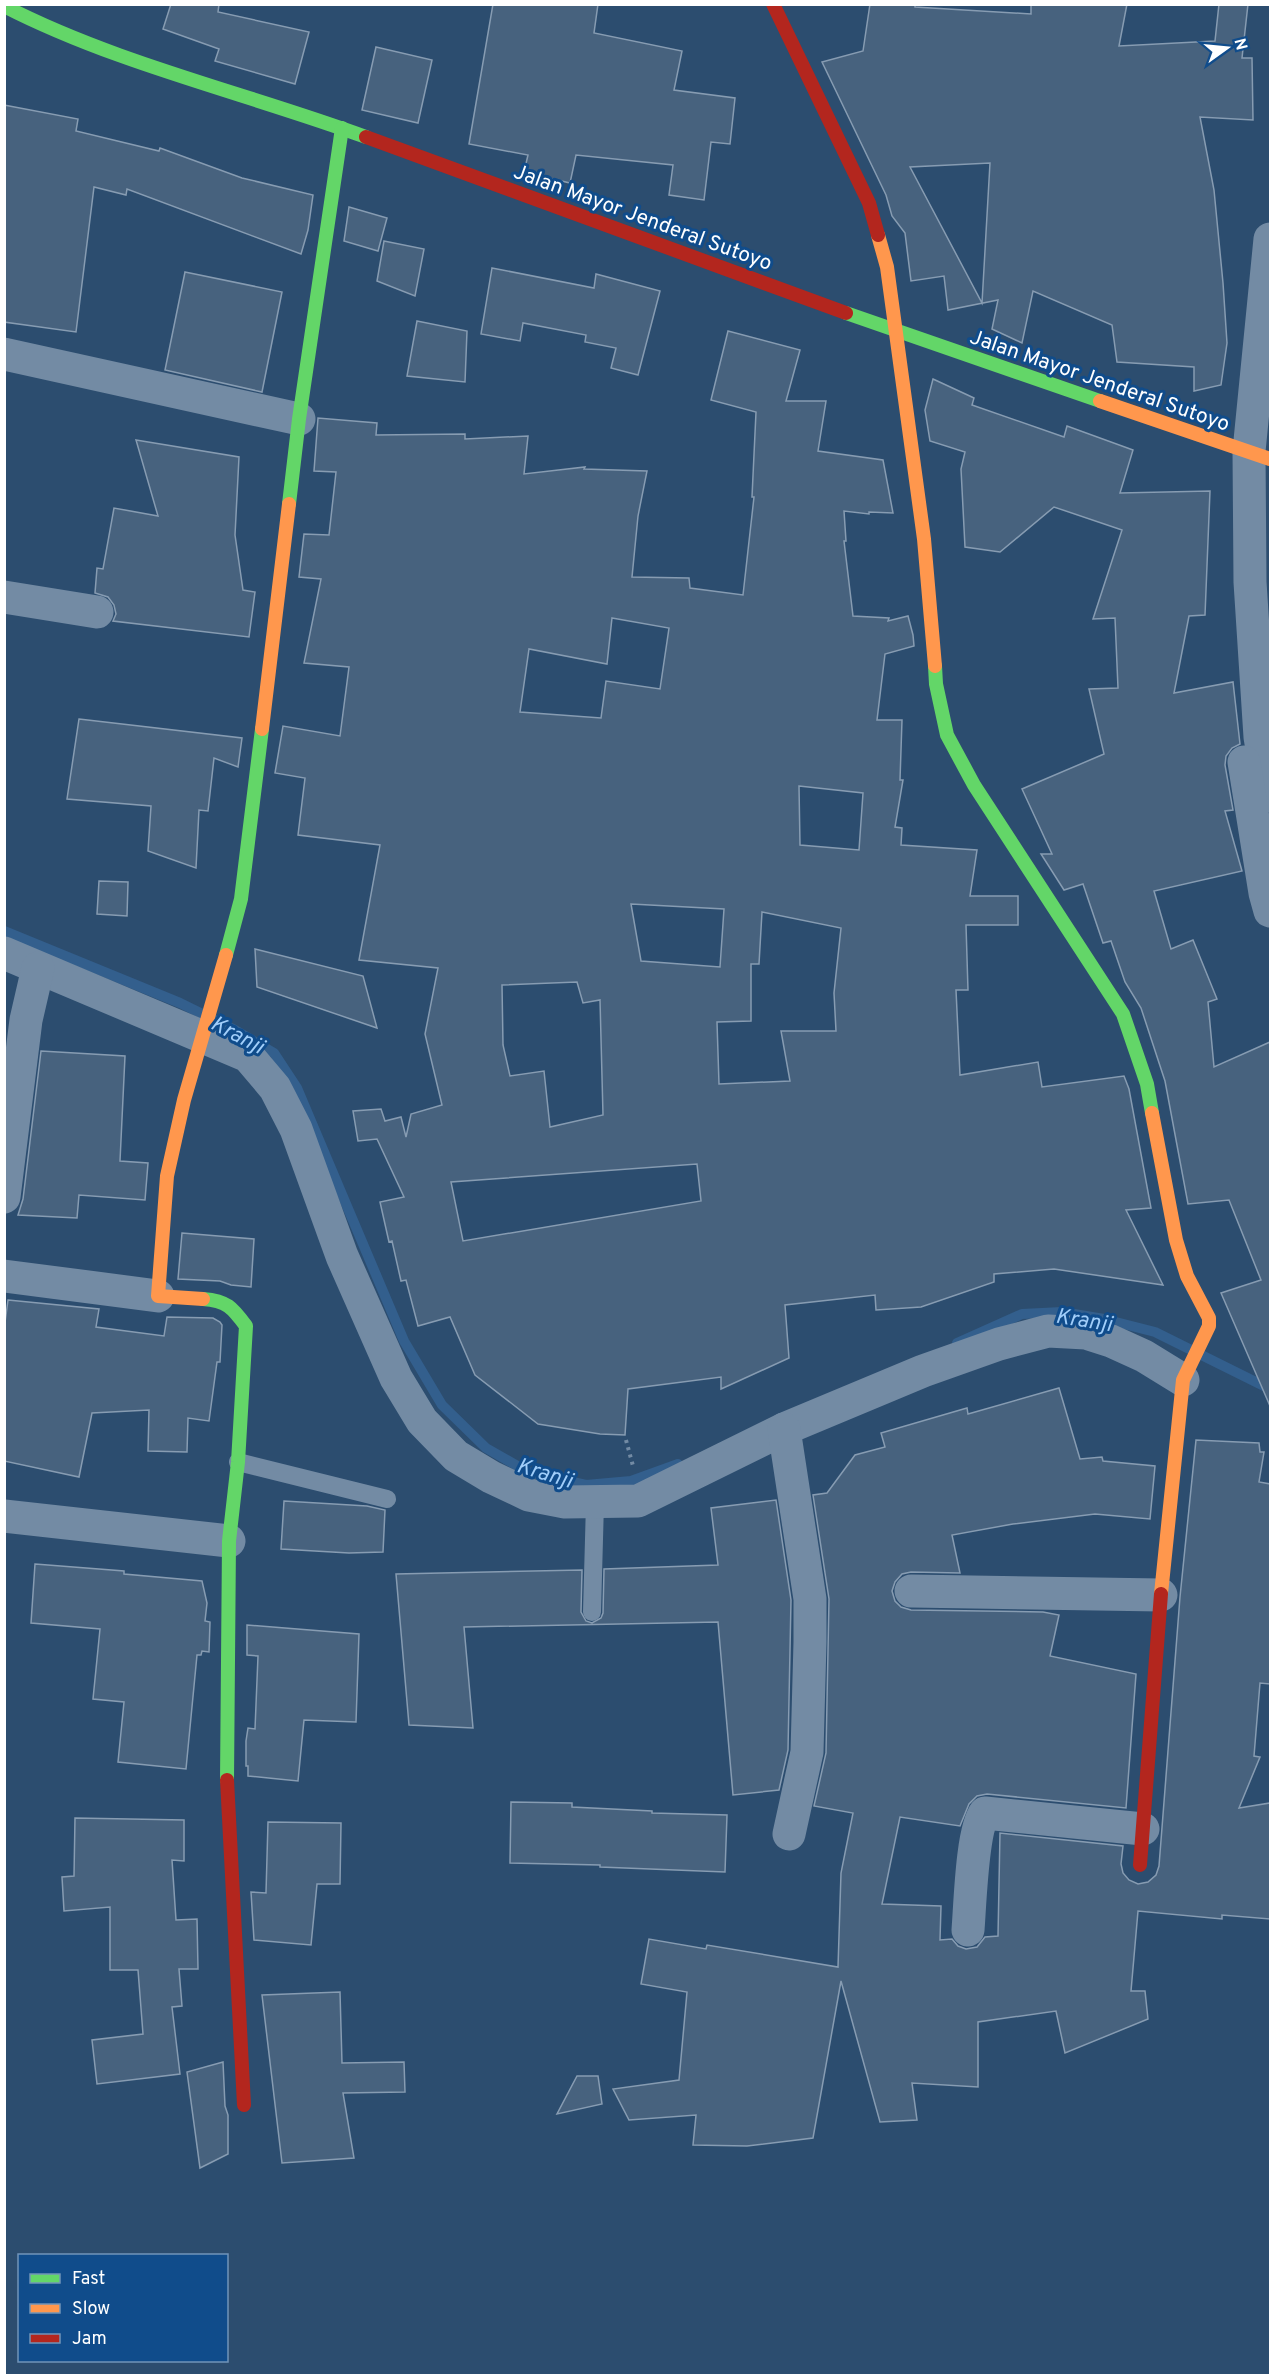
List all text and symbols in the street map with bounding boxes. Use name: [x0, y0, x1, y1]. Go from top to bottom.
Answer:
north arrow: [1197, 18, 1257, 78]
text: N: [1228, 36, 1251, 53]
street label: Jalan Mayor Jenderal Sutoyo: [510, 159, 775, 278]
street label: Jalan Mayor Jenderal Sutoyo: [966, 324, 1233, 439]
water label: Kranji: [205, 1011, 270, 1062]
water label: Kranji: [1053, 1304, 1115, 1339]
water label: Kranji: [513, 1453, 577, 1496]
legend: [18, 2254, 228, 2362]
text: Fast: [72, 2268, 105, 2291]
text: Slow: [72, 2298, 110, 2321]
text: Jam: [72, 2328, 107, 2351]

